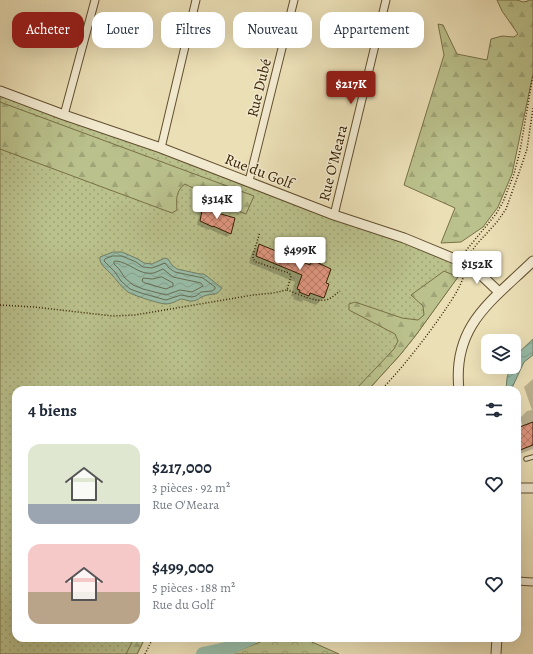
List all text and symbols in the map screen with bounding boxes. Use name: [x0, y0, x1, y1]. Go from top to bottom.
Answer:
chip: Acheter: [12, 12, 84, 48]
chip: Louer: [92, 12, 153, 48]
chip: Filtres: [161, 12, 225, 48]
chip: Nouveau: [233, 12, 312, 48]
chip: Appartement: [320, 12, 424, 48]
street label: Rue Dubé: [242, 56, 276, 119]
pin: $217K: [323, 71, 379, 105]
text: $217K: [335, 75, 367, 92]
street label: Rue O'Meara: [314, 123, 352, 203]
street label: Rue du Golf: [222, 149, 298, 194]
pin: $314K: [189, 186, 245, 220]
text: $314K: [202, 190, 232, 207]
pin: $499K: [272, 237, 328, 271]
text: $499K: [284, 241, 316, 258]
pin: $152K: [449, 251, 505, 285]
text: $152K: [461, 255, 493, 272]
map controls: [481, 334, 521, 374]
button: layers: [481, 334, 521, 374]
text: 4 biens: [28, 399, 77, 422]
icon: filters: [483, 399, 505, 421]
text: $217,000: [152, 456, 212, 479]
icon: home: [60, 460, 108, 508]
icon: heart: [483, 473, 505, 495]
text: 3 pièces · 92 m²: [152, 479, 230, 496]
text: Rue O'Meara: [152, 496, 219, 513]
text: $499,000: [152, 556, 214, 579]
icon: home: [60, 560, 108, 608]
icon: heart: [483, 573, 505, 595]
text: 5 pièces · 188 m²: [152, 579, 235, 596]
text: Rue du Golf: [152, 596, 214, 613]

